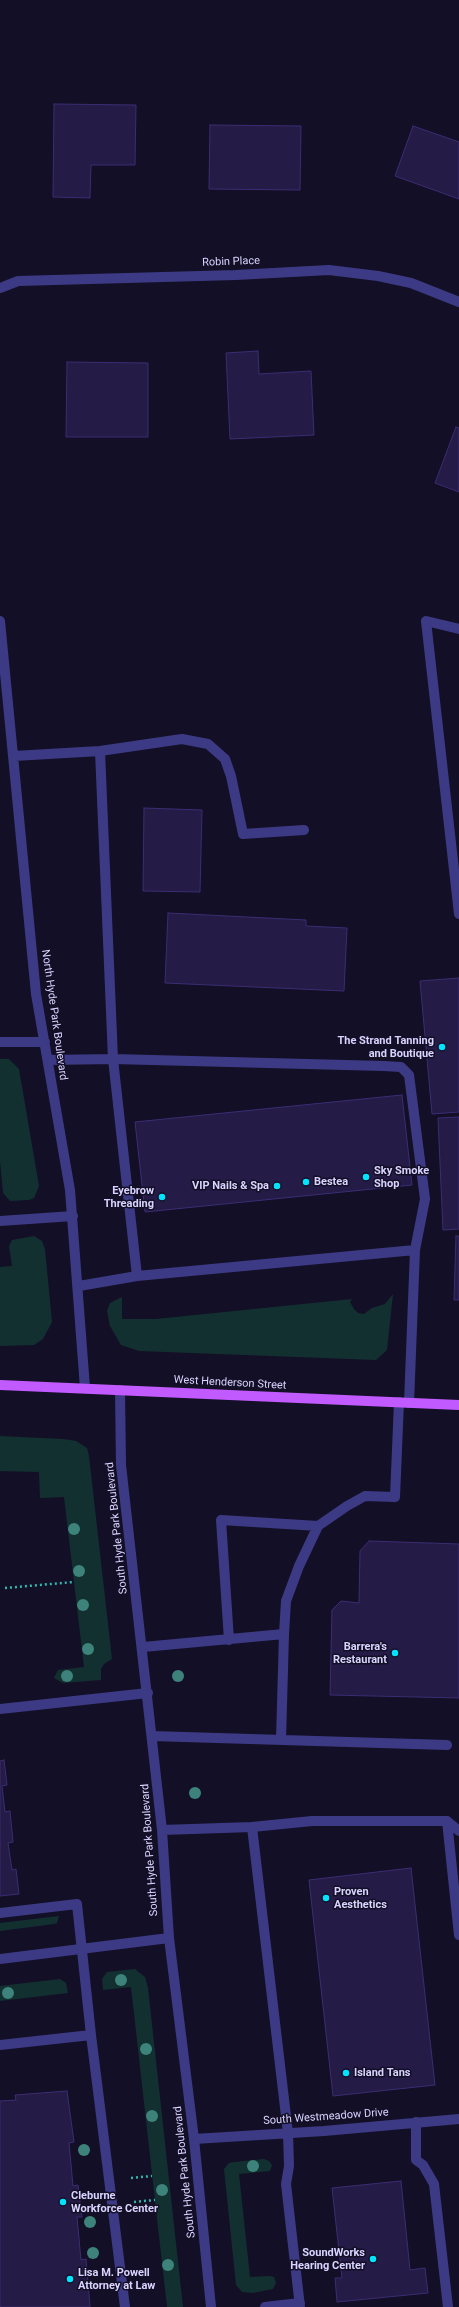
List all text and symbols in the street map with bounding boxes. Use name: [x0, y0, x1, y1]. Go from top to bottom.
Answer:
street label: Robin Place: [202, 254, 260, 270]
street label: North Hyde Park Boulevard: [38, 949, 70, 1081]
place label: The Strand Tanning and Boutique: [337, 1034, 434, 1060]
marker: The Strand Tanning and Boutique: [437, 1042, 447, 1052]
place label: Sky Smoke Shop: [374, 1164, 429, 1190]
marker: Sky Smoke Shop: [361, 1172, 371, 1182]
place label: Bestea: [314, 1175, 348, 1189]
marker: Bestea: [301, 1177, 311, 1187]
place label: VIP Nails & Spa: [192, 1179, 269, 1193]
marker: VIP Nails & Spa: [272, 1181, 282, 1191]
place label: Eyebrow Threading: [104, 1184, 154, 1210]
marker: Eyebrow Threading: [157, 1192, 167, 1202]
street label: West Henderson Street: [173, 1373, 287, 1393]
street label: South Hyde Park Boulevard: [104, 1461, 130, 1595]
place label: Barrera's Restaurant: [333, 1640, 387, 1666]
marker: Barrera's Restaurant: [390, 1648, 400, 1658]
street label: South Hyde Park Boulevard: [139, 1783, 161, 1917]
place label: Proven Aesthetics: [334, 1885, 387, 1911]
marker: Proven Aesthetics: [321, 1893, 331, 1903]
place label: Island Tans: [354, 2066, 410, 2080]
marker: Island Tans: [341, 2068, 351, 2078]
street label: South Hyde Park Boulevard: [172, 2105, 198, 2239]
street label: South Westmeadow Drive: [263, 2106, 389, 2128]
place label: Cleburne Workforce Center: [71, 2189, 158, 2215]
marker: Cleburne Workforce Center: [58, 2197, 68, 2207]
place label: SoundWorks Hearing Center: [290, 2246, 365, 2272]
marker: SoundWorks Hearing Center: [368, 2254, 378, 2264]
place label: Lisa M. Powell Attorney at Law: [78, 2266, 155, 2292]
marker: Lisa M. Powell Attorney at Law: [65, 2274, 75, 2284]

